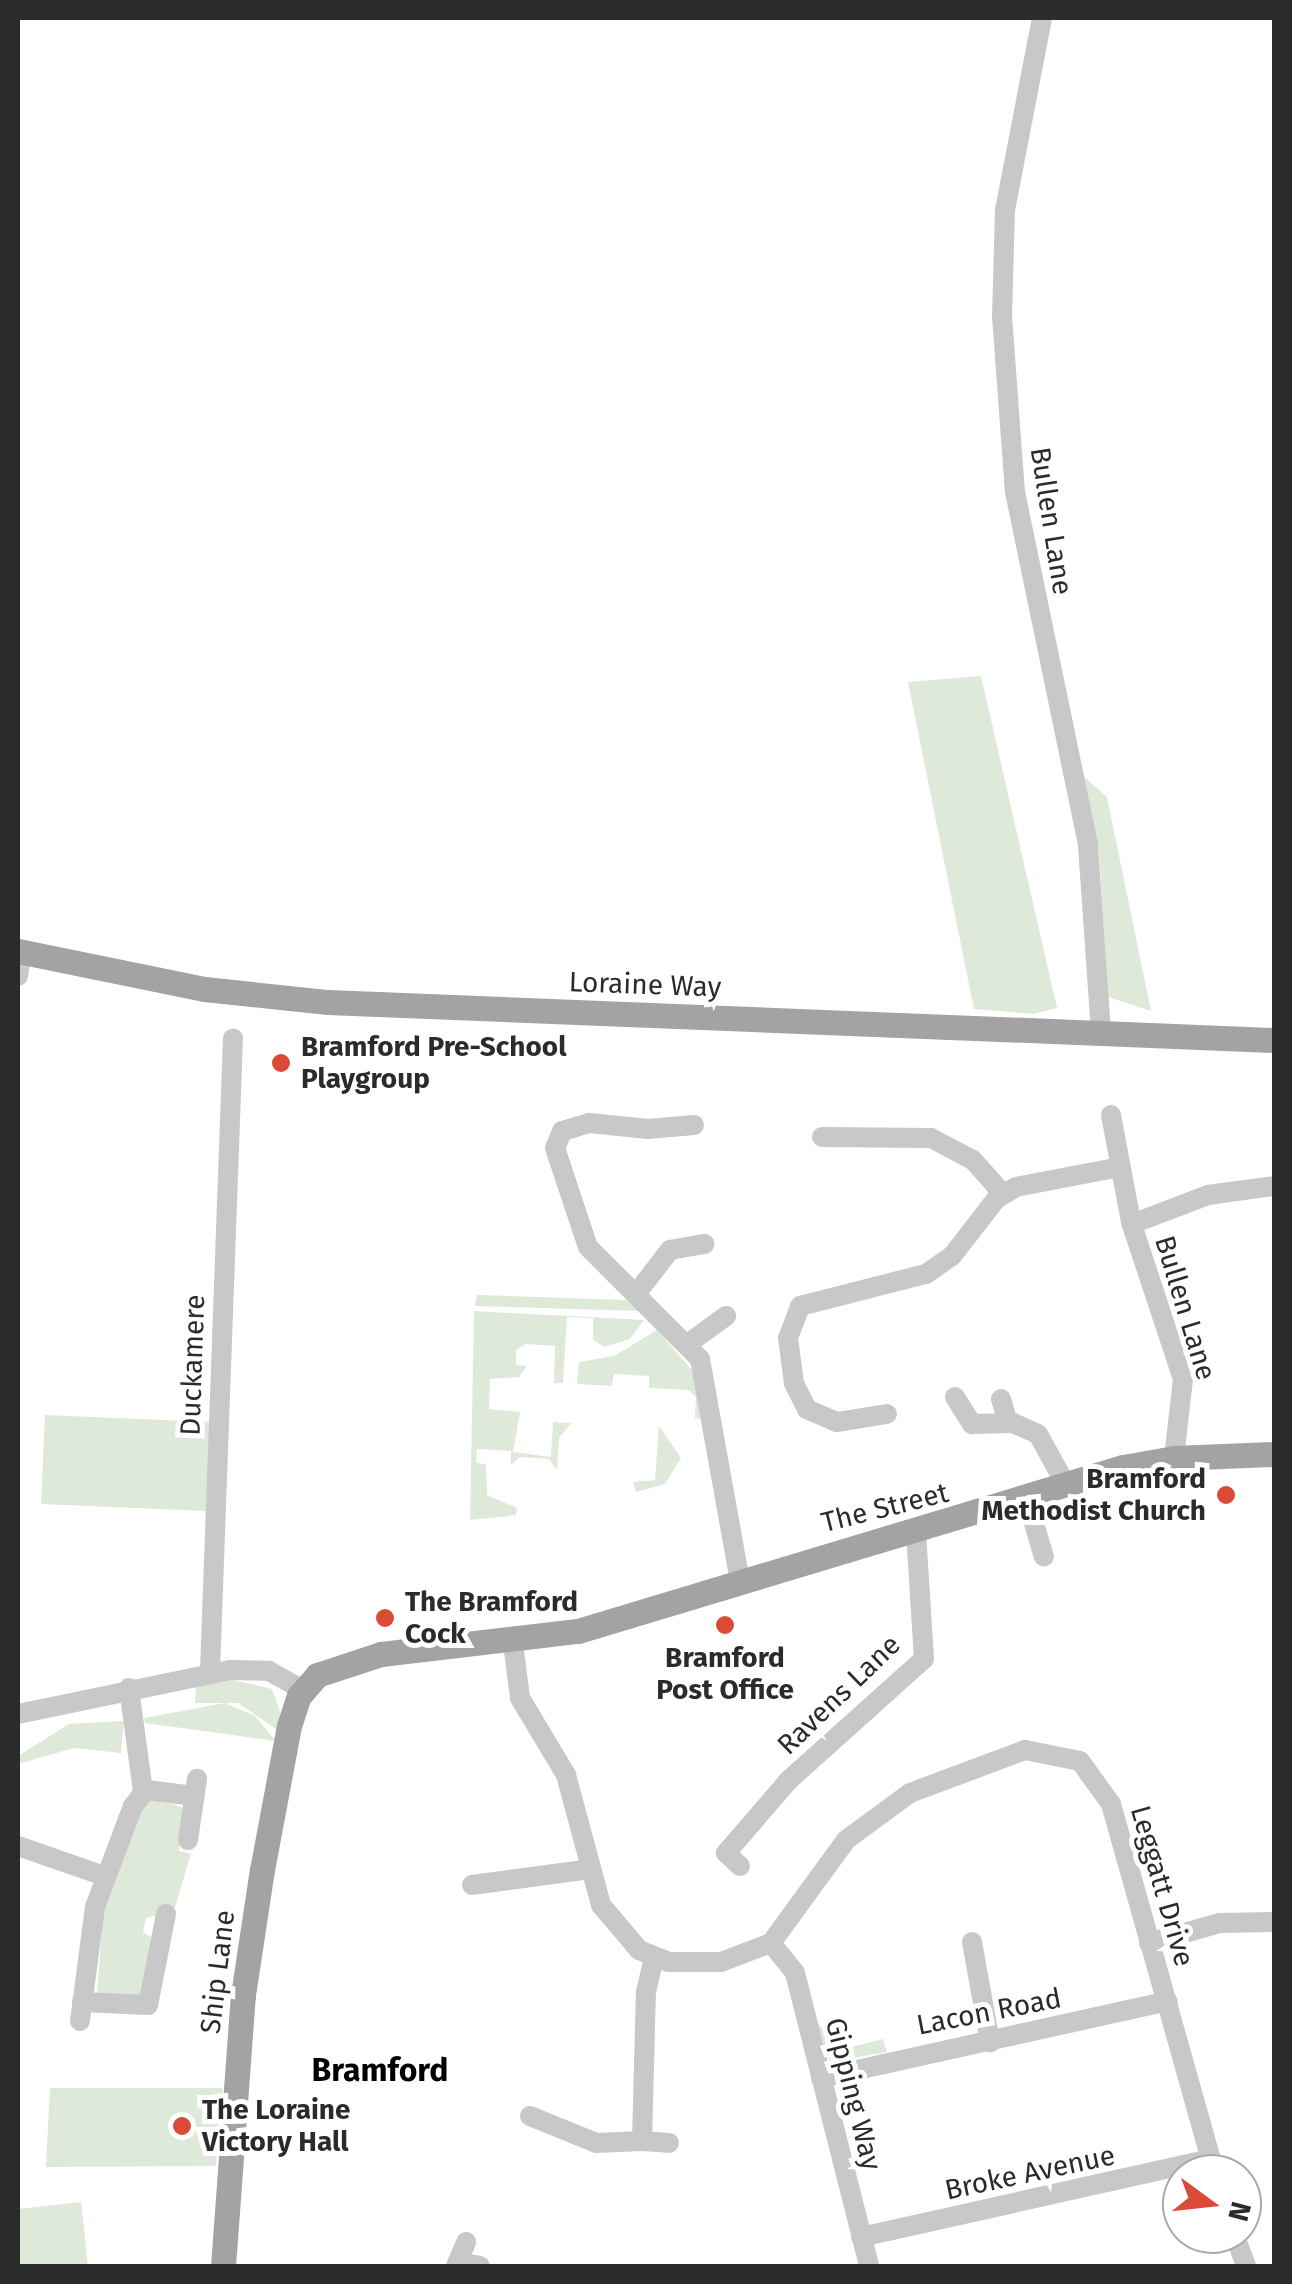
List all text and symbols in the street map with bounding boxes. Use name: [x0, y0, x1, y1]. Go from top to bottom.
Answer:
street label: Bullen Lane: [1023, 445, 1079, 597]
street label: Loraine Way: [568, 966, 722, 1004]
place label: Bramford Pre-School Playgroup: [301, 1030, 566, 1096]
marker: Bramford Pre-School Playgroup: [270, 1052, 292, 1074]
street label: Bullen Lane: [1147, 1232, 1223, 1384]
street label: Duckamere: [174, 1294, 212, 1436]
place label: Bramford Methodist Church: [982, 1462, 1206, 1528]
street label: The Street: [818, 1476, 952, 1540]
marker: Bramford Methodist Church: [1215, 1484, 1237, 1506]
place label: The Bramford Cock: [405, 1585, 578, 1651]
marker: The Bramford Cock: [374, 1607, 396, 1629]
marker: Bramford Post Office: [714, 1614, 736, 1636]
street label: Ravens Lane: [771, 1628, 907, 1762]
place label: Bramford Post Office: [656, 1641, 794, 1707]
street label: Leggatt Drive: [1123, 1802, 1201, 1970]
street label: Ship Lane: [194, 1908, 242, 2036]
street label: Lacon Road: [914, 1982, 1064, 2042]
street label: Gipping Way: [818, 2014, 888, 2174]
district label: Bramford: [312, 2051, 448, 2089]
place label: The Loraine Victory Hall: [202, 2093, 350, 2159]
marker: The Loraine Victory Hall: [171, 2115, 193, 2137]
street label: Broke Avenue: [942, 2139, 1118, 2207]
north arrow: [1162, 2154, 1262, 2254]
text: N: [1221, 2198, 1258, 2225]

